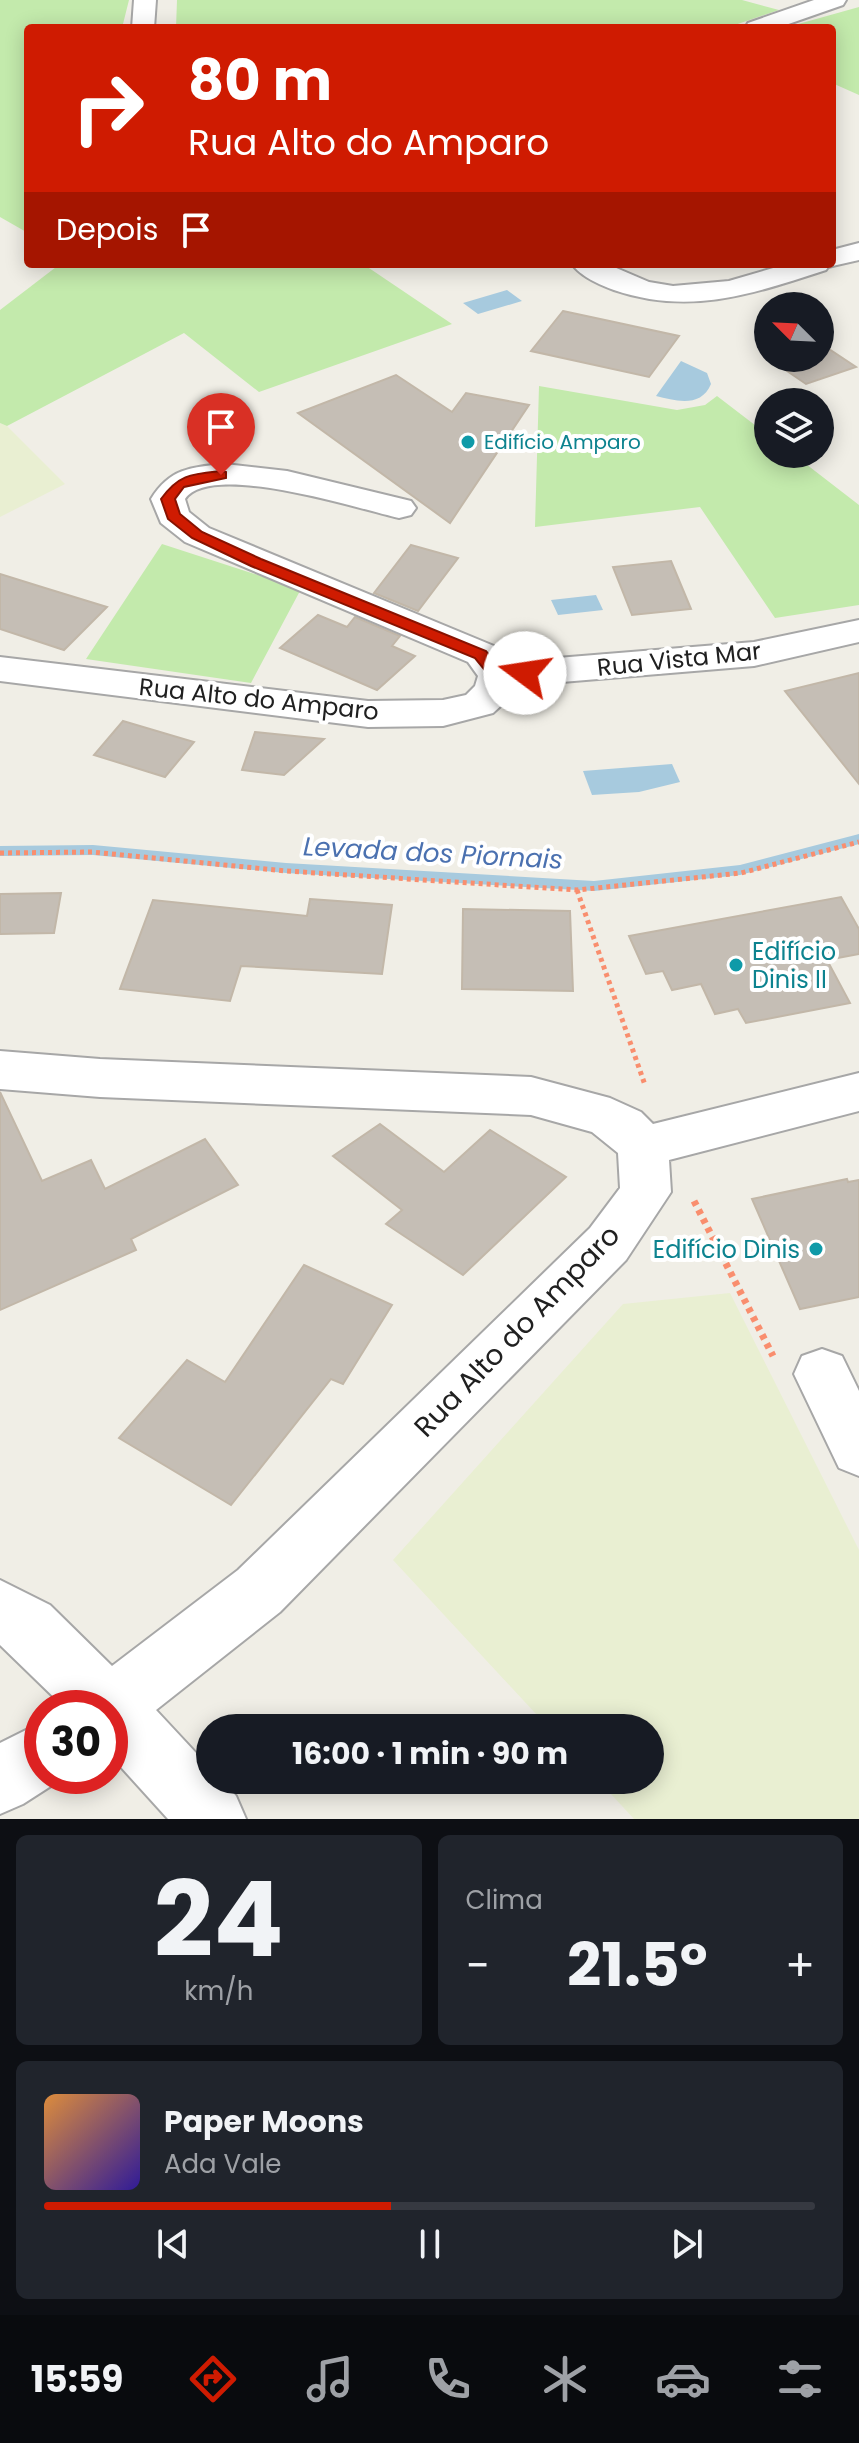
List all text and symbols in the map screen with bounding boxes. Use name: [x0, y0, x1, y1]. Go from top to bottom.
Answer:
text: 80 m: [188, 41, 332, 120]
icon: right: [56, 56, 160, 160]
text: Rua Alto do Amparo: [188, 117, 549, 168]
text: Depois: [56, 208, 158, 251]
icon: arrive: [174, 208, 218, 252]
north arrow: [754, 292, 834, 372]
map controls: [754, 292, 834, 468]
button: layers: [754, 388, 834, 468]
pin: [187, 393, 255, 475]
icon: arrive: [199, 405, 243, 449]
place label: Edifício Amparo: [484, 428, 641, 456]
marker: Edifício Amparo: [459, 433, 477, 451]
position arrow: [483, 631, 567, 715]
street label: Rua Vista Mar: [595, 634, 763, 684]
street label: Rua Alto do Amparo: [138, 670, 380, 728]
water label: Levada dos Piornais: [302, 828, 564, 878]
place label: Edifício Dinis II: [752, 935, 836, 996]
marker: Edifício Dinis II: [727, 956, 745, 974]
street label: Rua Alto do Amparo: [405, 1216, 629, 1446]
place label: Edifício Dinis: [653, 1233, 800, 1266]
marker: Edifício Dinis: [807, 1240, 825, 1258]
speed limit sign: 30: [24, 1690, 128, 1794]
text: 16:00 · 1 min · 90 m: [292, 1732, 568, 1775]
text: 24: [154, 1847, 284, 1992]
text: Clima: [466, 1882, 543, 1918]
text: 21.5°: [567, 1923, 708, 2007]
text: −: [466, 1935, 490, 1996]
text: +: [785, 1935, 815, 1996]
text: km/h: [184, 1973, 253, 2009]
text: Paper Moons: [164, 2100, 364, 2143]
text: Ada Vale: [164, 2146, 281, 2182]
icon: previous: [151, 2222, 195, 2266]
icon: pause: [408, 2222, 452, 2266]
icon: next: [665, 2222, 709, 2266]
icon: directions: [185, 2351, 241, 2407]
icon: music: [302, 2351, 358, 2407]
icon: phone: [420, 2351, 476, 2407]
icon: climate: [537, 2351, 593, 2407]
icon: car: [655, 2351, 711, 2407]
icon: filters: [772, 2351, 828, 2407]
text: 15:59: [31, 2354, 123, 2405]

